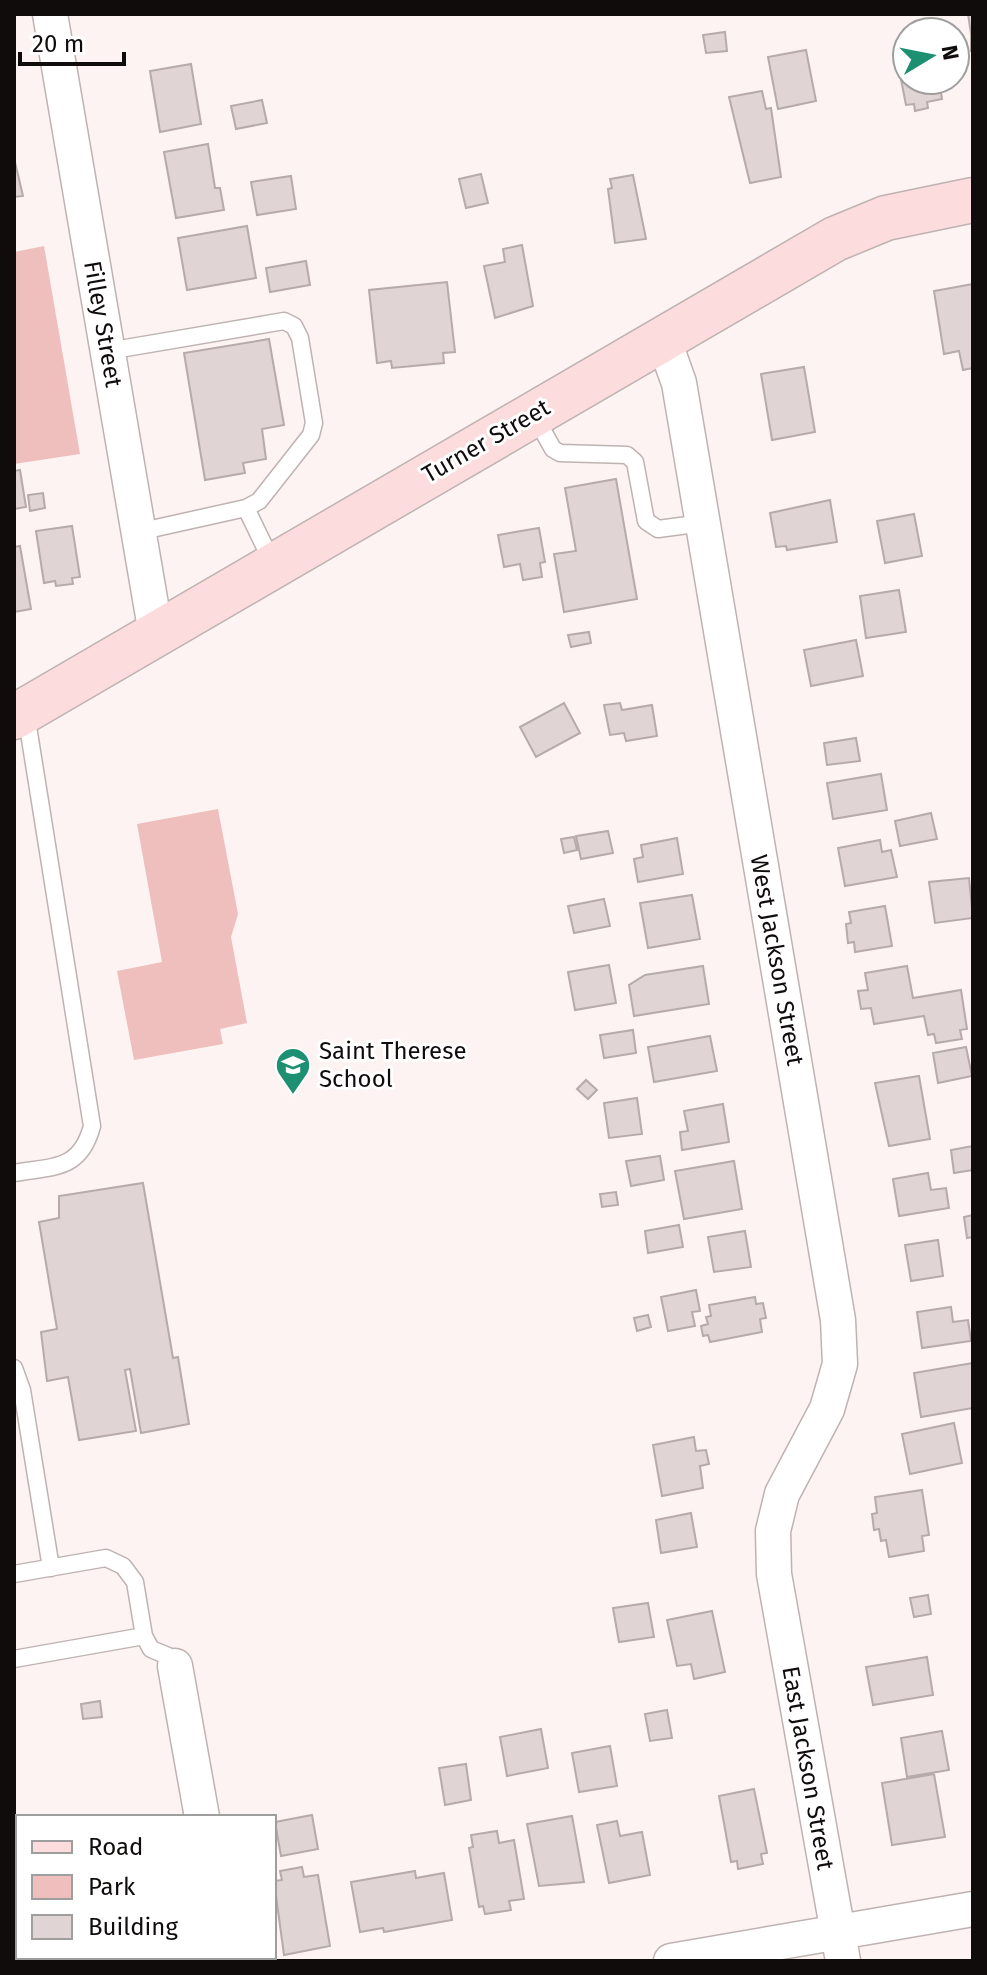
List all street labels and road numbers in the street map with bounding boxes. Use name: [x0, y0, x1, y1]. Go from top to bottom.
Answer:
street label: Filley Street: [78, 259, 128, 390]
street label: Turner Street: [417, 393, 555, 489]
street label: West Jackson Street: [745, 852, 809, 1068]
street label: East Jackson Street: [776, 1664, 840, 1872]

